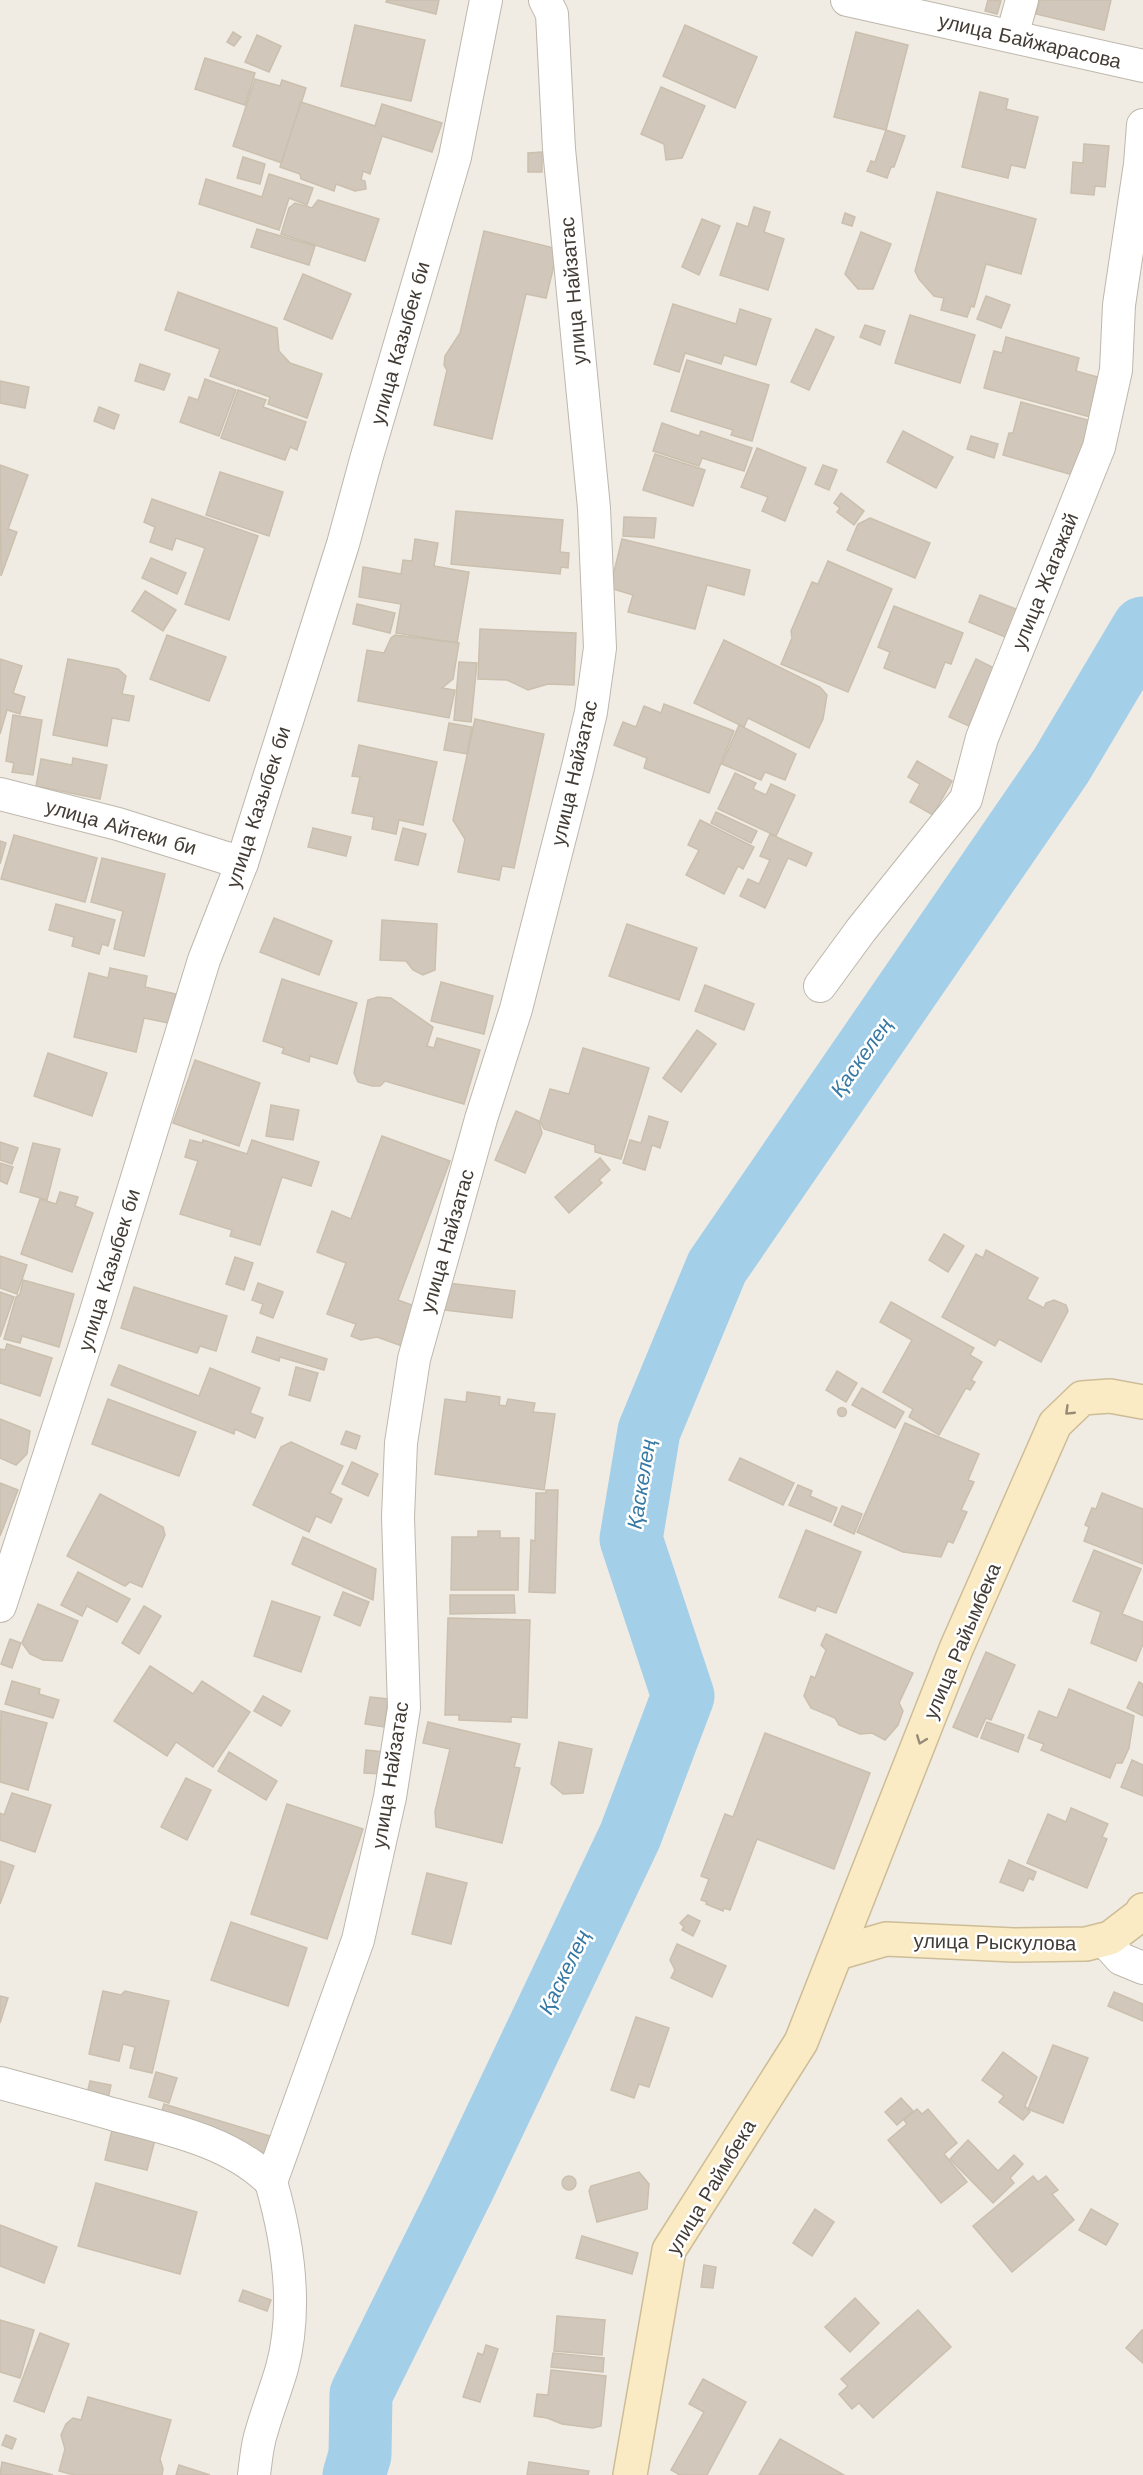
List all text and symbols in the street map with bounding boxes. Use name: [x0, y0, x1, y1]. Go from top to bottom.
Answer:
street label: улица Байжарасова: [936, 8, 1125, 74]
street label: улица Найзатас: [555, 216, 591, 366]
street label: улица Казыбек би: [365, 259, 435, 427]
street label: улица Жагажай: [1007, 509, 1083, 653]
street label: улица Найзатас: [546, 698, 602, 848]
street label: улица Казыбек би: [221, 723, 295, 891]
street label: улица Айтеки би: [43, 794, 199, 860]
water label: Қаскелең: [825, 1012, 897, 1101]
street label: улица Найзатас: [415, 1166, 479, 1316]
street label: улица Казыбек би: [73, 1186, 145, 1354]
one-way arrow: [1066, 1403, 1077, 1414]
water label: Қаскелең: [622, 1437, 660, 1531]
street label: улица Райымбека: [918, 1558, 1006, 1723]
street label: улица Найзатас: [367, 1700, 413, 1850]
one-way arrow: [915, 1735, 928, 1745]
water label: Қаскелең: [533, 1925, 595, 2018]
street label: улица Рыскулова: [914, 1929, 1077, 1955]
street label: улица Раймбека: [661, 2115, 761, 2259]

